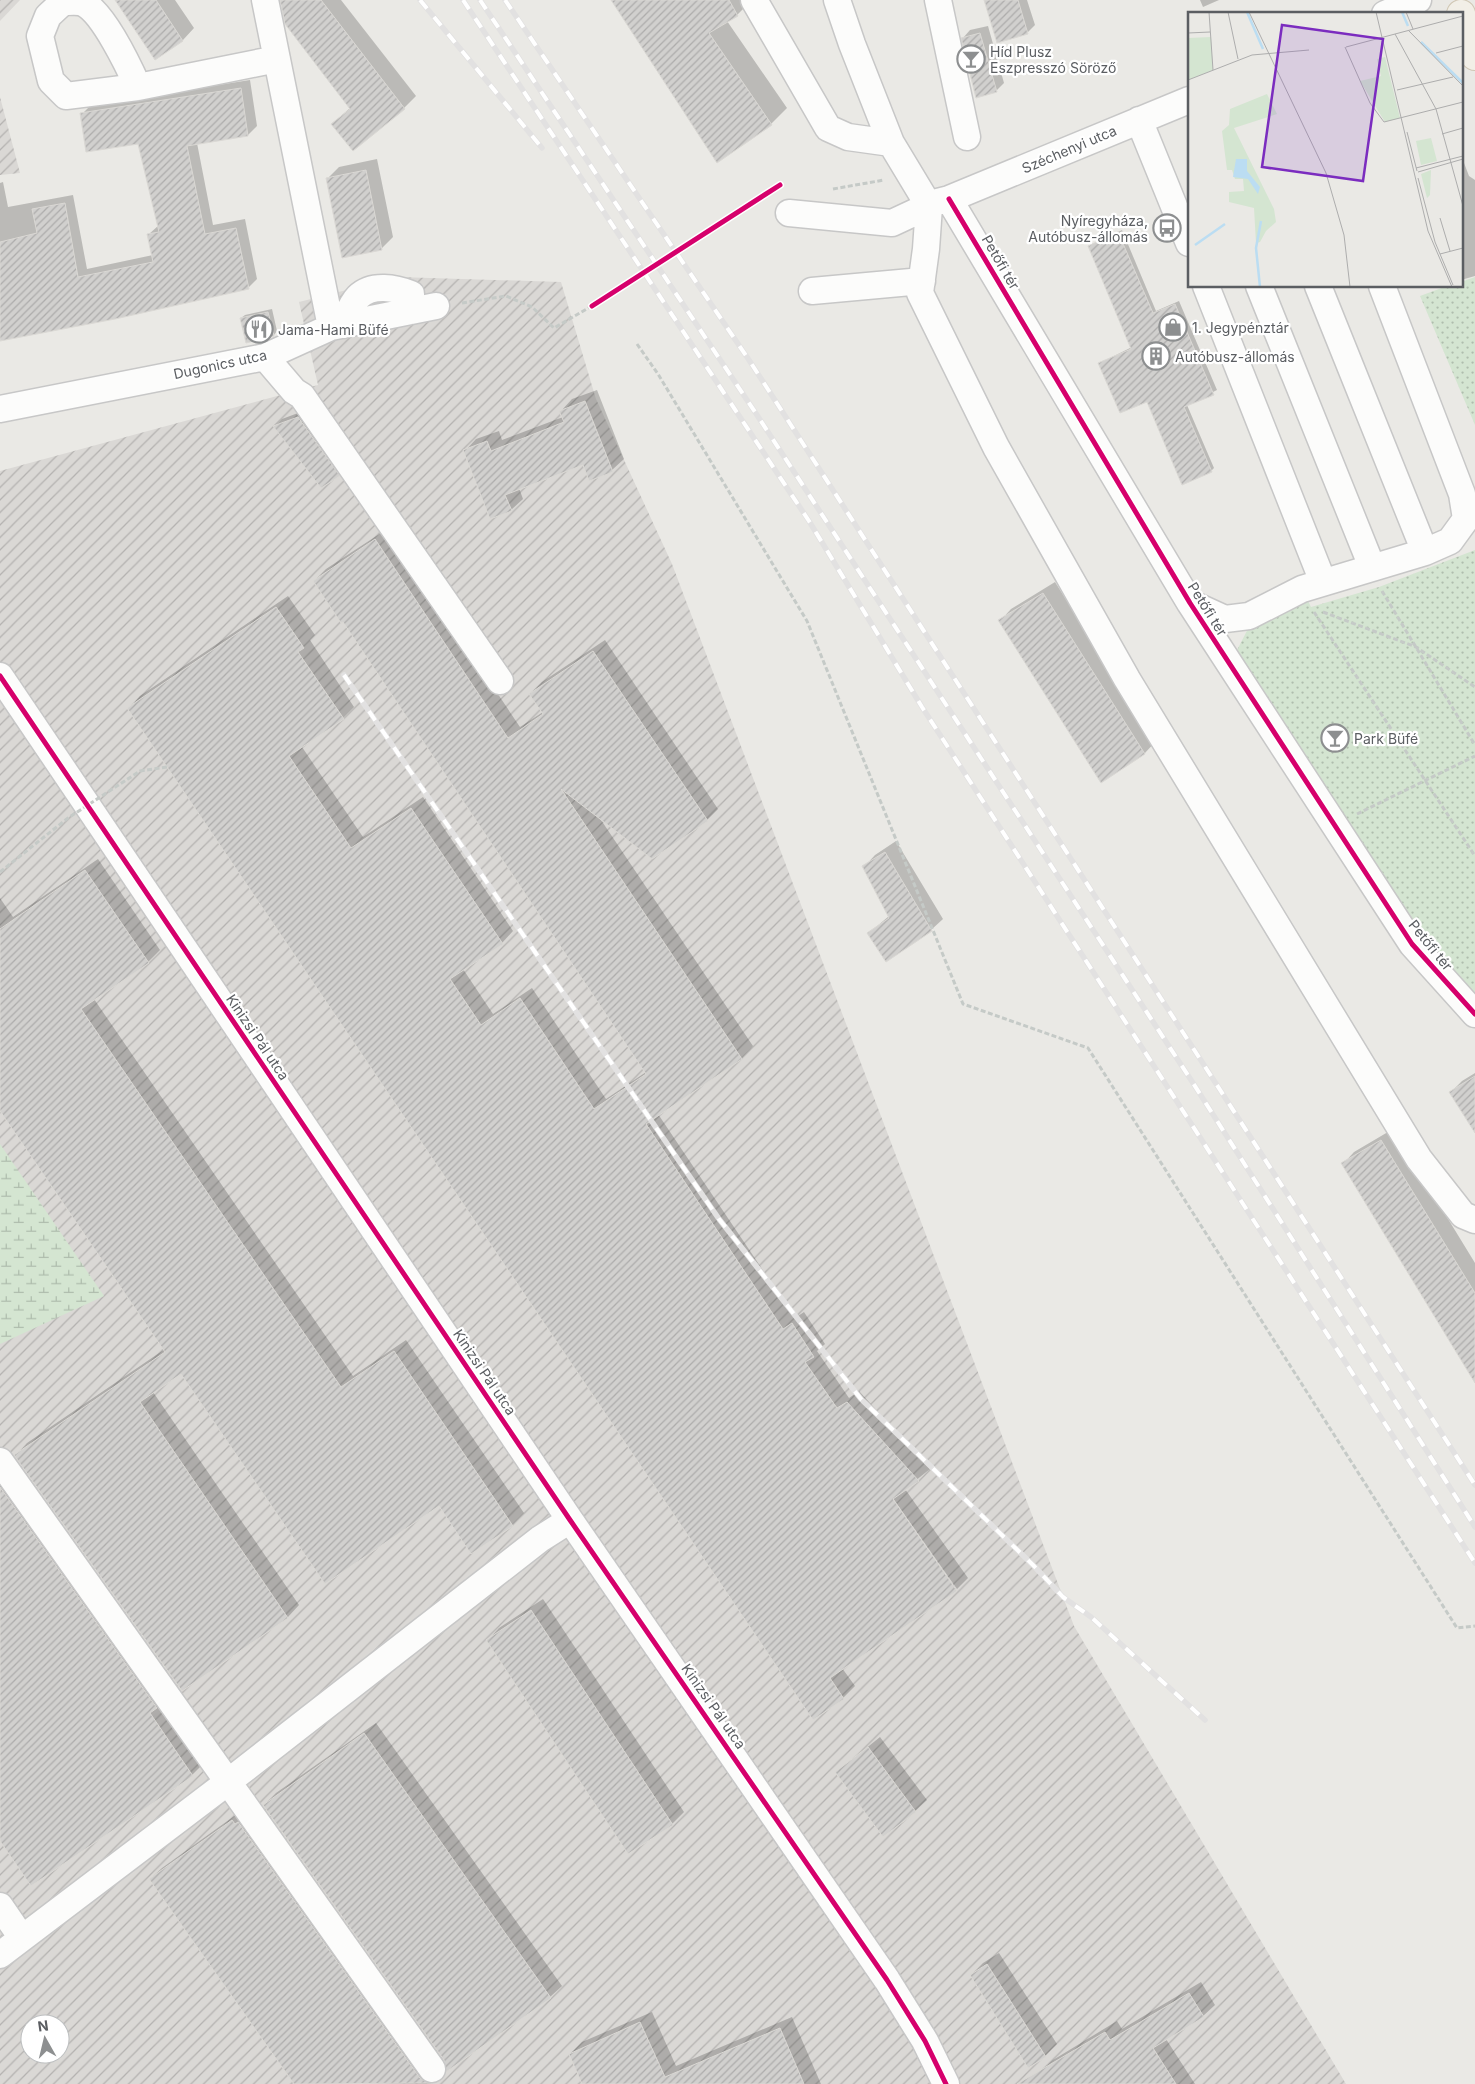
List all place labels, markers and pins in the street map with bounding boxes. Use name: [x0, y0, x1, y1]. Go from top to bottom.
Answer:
place label: Híd Plusz Eszpresszó Söröző: [990, 43, 1116, 76]
bar icon: Híd Plusz Eszpresszó Söröző: [956, 44, 986, 74]
place label: Nyíregyháza, Autóbusz-állomás: [1028, 212, 1148, 245]
bus stop icon: Nyíregyháza, Autóbusz-állomás: [1152, 213, 1182, 243]
shop icon: 1. Jegypénztár: [1158, 312, 1188, 342]
restaurant icon: Jama-Hami Büfé: [244, 314, 274, 344]
place label: 1. Jegypénztár: [1192, 319, 1289, 336]
place label: Jama-Hami Büfé: [278, 321, 389, 338]
building icon: Autóbusz-állomás: [1141, 341, 1171, 371]
place label: Autóbusz-állomás: [1175, 348, 1295, 365]
bar icon: Park Büfé: [1320, 723, 1350, 753]
place label: Park Büfé: [1354, 730, 1418, 747]

